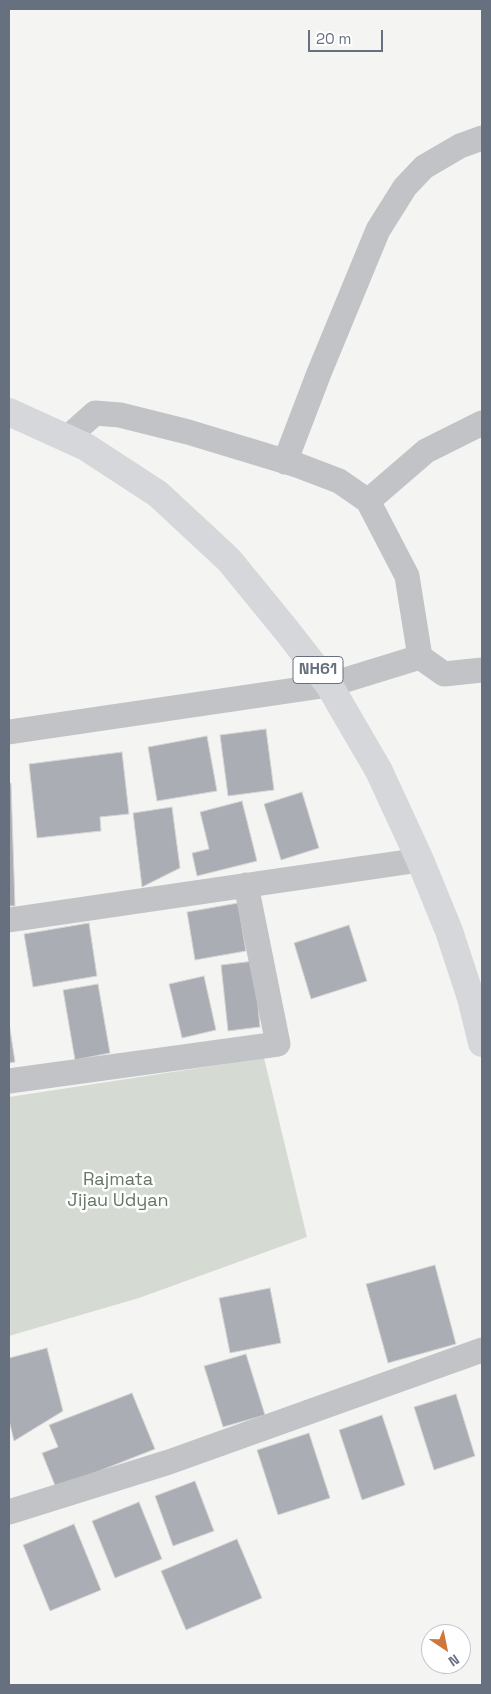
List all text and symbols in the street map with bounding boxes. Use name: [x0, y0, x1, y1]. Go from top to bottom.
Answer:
scale bar: [311, 20, 386, 52]
text: 20 m: [316, 29, 351, 48]
road number: NH61: [293, 656, 343, 684]
park label: Rajmata Jijau Udyan: [67, 1169, 169, 1212]
north arrow: [421, 1624, 471, 1674]
text: N: [445, 1651, 463, 1671]

